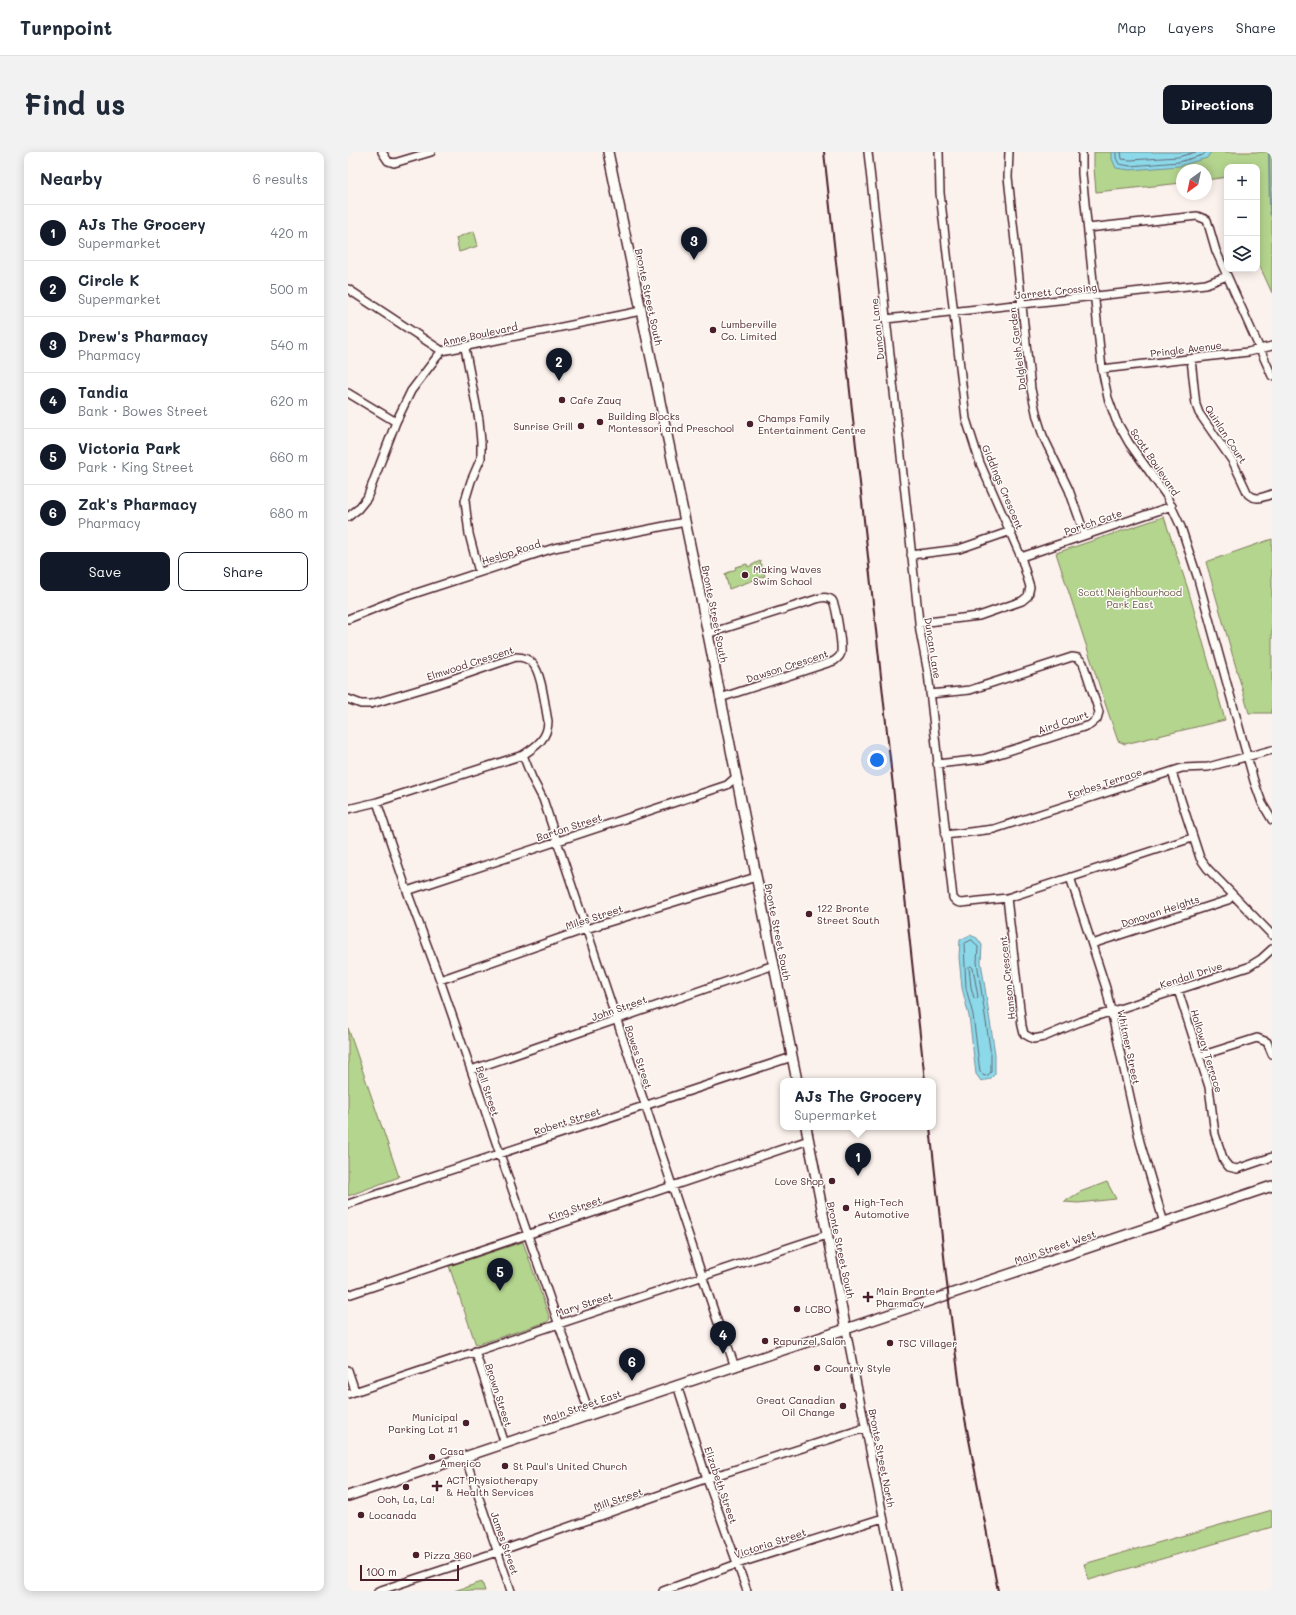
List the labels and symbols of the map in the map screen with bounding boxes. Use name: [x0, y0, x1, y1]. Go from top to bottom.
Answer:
north arrow: [1176, 164, 1212, 200]
pin: 3: [681, 227, 707, 260]
street label: Bronte Street South: [632, 247, 666, 347]
street label: Jarrett Crossing: [1014, 280, 1098, 302]
street label: Duncan Lane: [867, 297, 887, 361]
street label: Dalgleish Garden: [1005, 307, 1029, 391]
place label: Lumberville Co. Limited: [721, 317, 777, 343]
street label: Anne Boulevard: [441, 319, 519, 349]
marker: Lumberville Co. Limited: [708, 325, 718, 335]
street label: Pringle Avenue: [1149, 338, 1223, 360]
pin: 2: [546, 348, 572, 381]
place label: Cafe Zauq: [570, 393, 622, 407]
marker: Cafe Zauq: [557, 395, 567, 405]
street label: Quinlan Court: [1202, 402, 1250, 466]
place label: Building Blocks Montessori and Preschool: [608, 409, 734, 435]
place label: Champs Family Entertainment Centre: [758, 411, 866, 437]
marker: Building Blocks Montessori and Preschool: [595, 417, 605, 427]
place label: Sunrise Grill: [514, 419, 573, 433]
marker: Champs Family Entertainment Centre: [745, 419, 755, 429]
marker: Sunrise Grill: [576, 421, 586, 431]
street label: Scott Boulevard: [1127, 425, 1183, 499]
street label: Giddings Crescent: [979, 442, 1027, 532]
street label: Portch Gate: [1062, 506, 1124, 538]
street label: Heslop Road: [480, 536, 542, 568]
place label: Making Waves Swim School: [753, 562, 822, 588]
street label: Bronte Street South: [699, 564, 731, 664]
marker: Making Waves Swim School: [740, 570, 750, 580]
park label: Scott Neighbourhood Park East: [1078, 585, 1182, 611]
street label: Duncan Lane: [921, 616, 945, 680]
street label: Elmwood Crescent: [425, 642, 515, 684]
street label: Dawson Crescent: [744, 646, 830, 686]
street label: Aird Court: [1036, 707, 1090, 737]
your location: [867, 750, 887, 770]
street label: Forbes Terrace: [1066, 764, 1144, 802]
street label: Barton Street: [534, 810, 604, 844]
street label: Bronte Street South: [762, 882, 794, 982]
street label: Donovan Heights: [1119, 892, 1201, 930]
street label: Miles Street: [563, 901, 625, 933]
place label: 122 Bronte Street South: [817, 901, 879, 927]
marker: 122 Bronte Street South: [804, 909, 814, 919]
street label: Hanson Crescent: [996, 936, 1018, 1020]
street label: Kendall Drive: [1158, 958, 1224, 992]
street label: John Street: [589, 992, 649, 1024]
street label: Whitmer Street: [1114, 1008, 1144, 1086]
street label: Holloway Terrace: [1188, 1008, 1226, 1094]
street label: Bowes Street: [622, 1023, 656, 1091]
street label: Bell Street: [473, 1064, 503, 1118]
street label: Robert Street: [532, 1104, 602, 1138]
pin: 1: [845, 1143, 871, 1176]
place label: Love Shop: [775, 1174, 824, 1188]
marker: Love Shop: [827, 1176, 837, 1186]
street label: King Street: [546, 1192, 604, 1224]
place label: High-Tech Automotive: [854, 1195, 910, 1221]
street label: Bronte Street South: [824, 1200, 858, 1300]
marker: High-Tech Automotive: [841, 1203, 851, 1213]
street label: Main Street West: [1012, 1227, 1098, 1267]
pin: 5: [487, 1258, 513, 1291]
place label: Main Bronte Pharmacy: [876, 1284, 935, 1310]
street label: Mary Street: [554, 1288, 614, 1320]
marker: Main Bronte Pharmacy: [863, 1292, 873, 1302]
place label: LCBO: [805, 1302, 832, 1316]
marker: LCBO: [792, 1304, 802, 1314]
pin: 4: [710, 1321, 736, 1354]
place label: Rapunzel Salon: [773, 1334, 846, 1348]
marker: Rapunzel Salon: [760, 1336, 770, 1346]
place label: TSC Villager: [898, 1336, 957, 1350]
marker: TSC Villager: [885, 1338, 895, 1348]
pin: 6: [619, 1348, 645, 1381]
place label: Country Style: [825, 1361, 891, 1375]
street label: Brown Street: [482, 1362, 516, 1428]
marker: Country Style: [812, 1363, 822, 1373]
street label: Main Street East: [541, 1386, 623, 1426]
place label: Great Canadian Oil Change: [756, 1393, 835, 1419]
marker: Great Canadian Oil Change: [838, 1401, 848, 1411]
street label: Bronte Street North: [866, 1408, 898, 1509]
place label: Municipal Parking Lot #1: [388, 1410, 458, 1436]
marker: Municipal Parking Lot #1: [461, 1418, 471, 1428]
place label: Casa Americo: [440, 1444, 481, 1470]
street label: Elizabeth Street: [701, 1445, 741, 1525]
marker: Casa Americo: [427, 1452, 437, 1462]
place label: St Paul's United Church: [513, 1459, 627, 1473]
marker: St Paul's United Church: [500, 1461, 510, 1471]
place label: ACT Physiotherapy & Health Services: [446, 1473, 538, 1499]
marker: ACT Physiotherapy & Health Services: [431, 1480, 443, 1492]
marker: Ooh, La, La!: [401, 1482, 411, 1492]
street label: Mill Street: [592, 1484, 644, 1514]
place label: Ooh, La, La!: [377, 1492, 435, 1506]
place label: Locanada: [369, 1508, 417, 1522]
marker: Locanada: [356, 1510, 366, 1520]
street label: James Street: [488, 1510, 522, 1576]
street label: Victoria Street: [732, 1525, 808, 1561]
place label: Pizza 360: [424, 1548, 472, 1562]
marker: Pizza 360: [411, 1550, 421, 1560]
scale bar: [360, 1563, 459, 1582]

